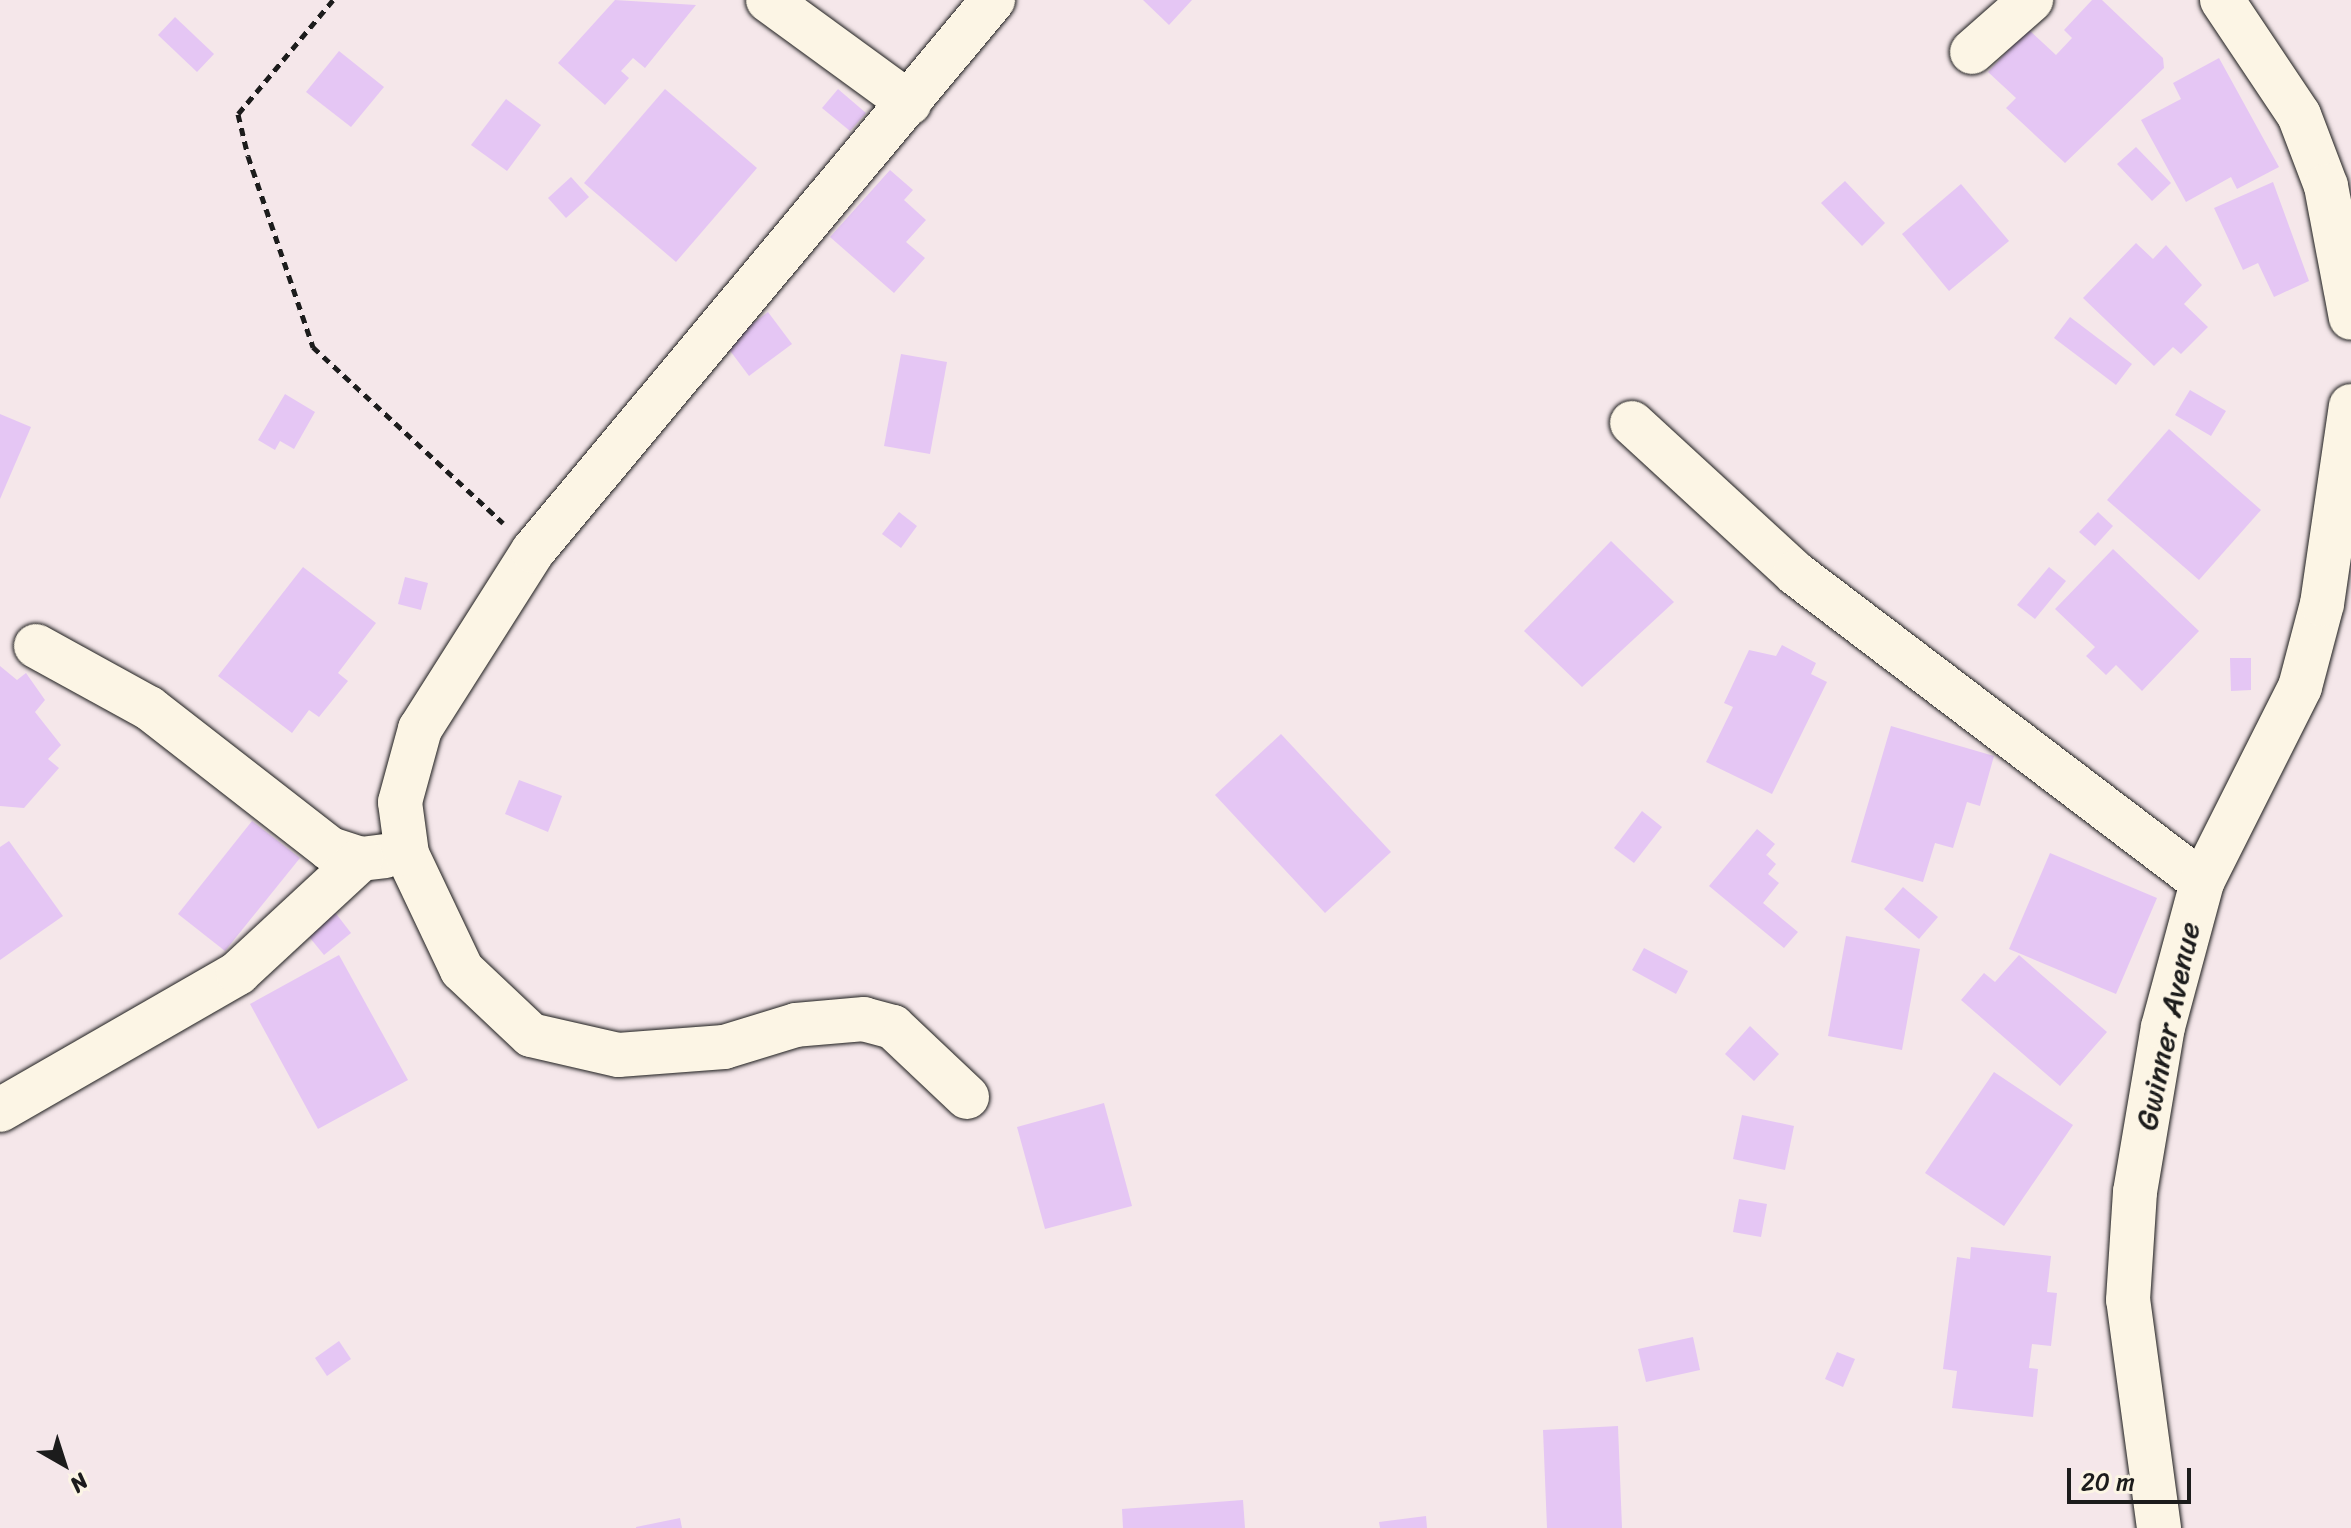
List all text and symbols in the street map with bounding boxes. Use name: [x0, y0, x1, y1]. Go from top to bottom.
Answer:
street label: Gwinner Avenue: [2128, 919, 2208, 1133]
north arrow: [24, 1424, 104, 1504]
scale bar: [2071, 1452, 2195, 1502]
text: 20 m: [2081, 1461, 2135, 1503]
text: N: [61, 1463, 98, 1503]

